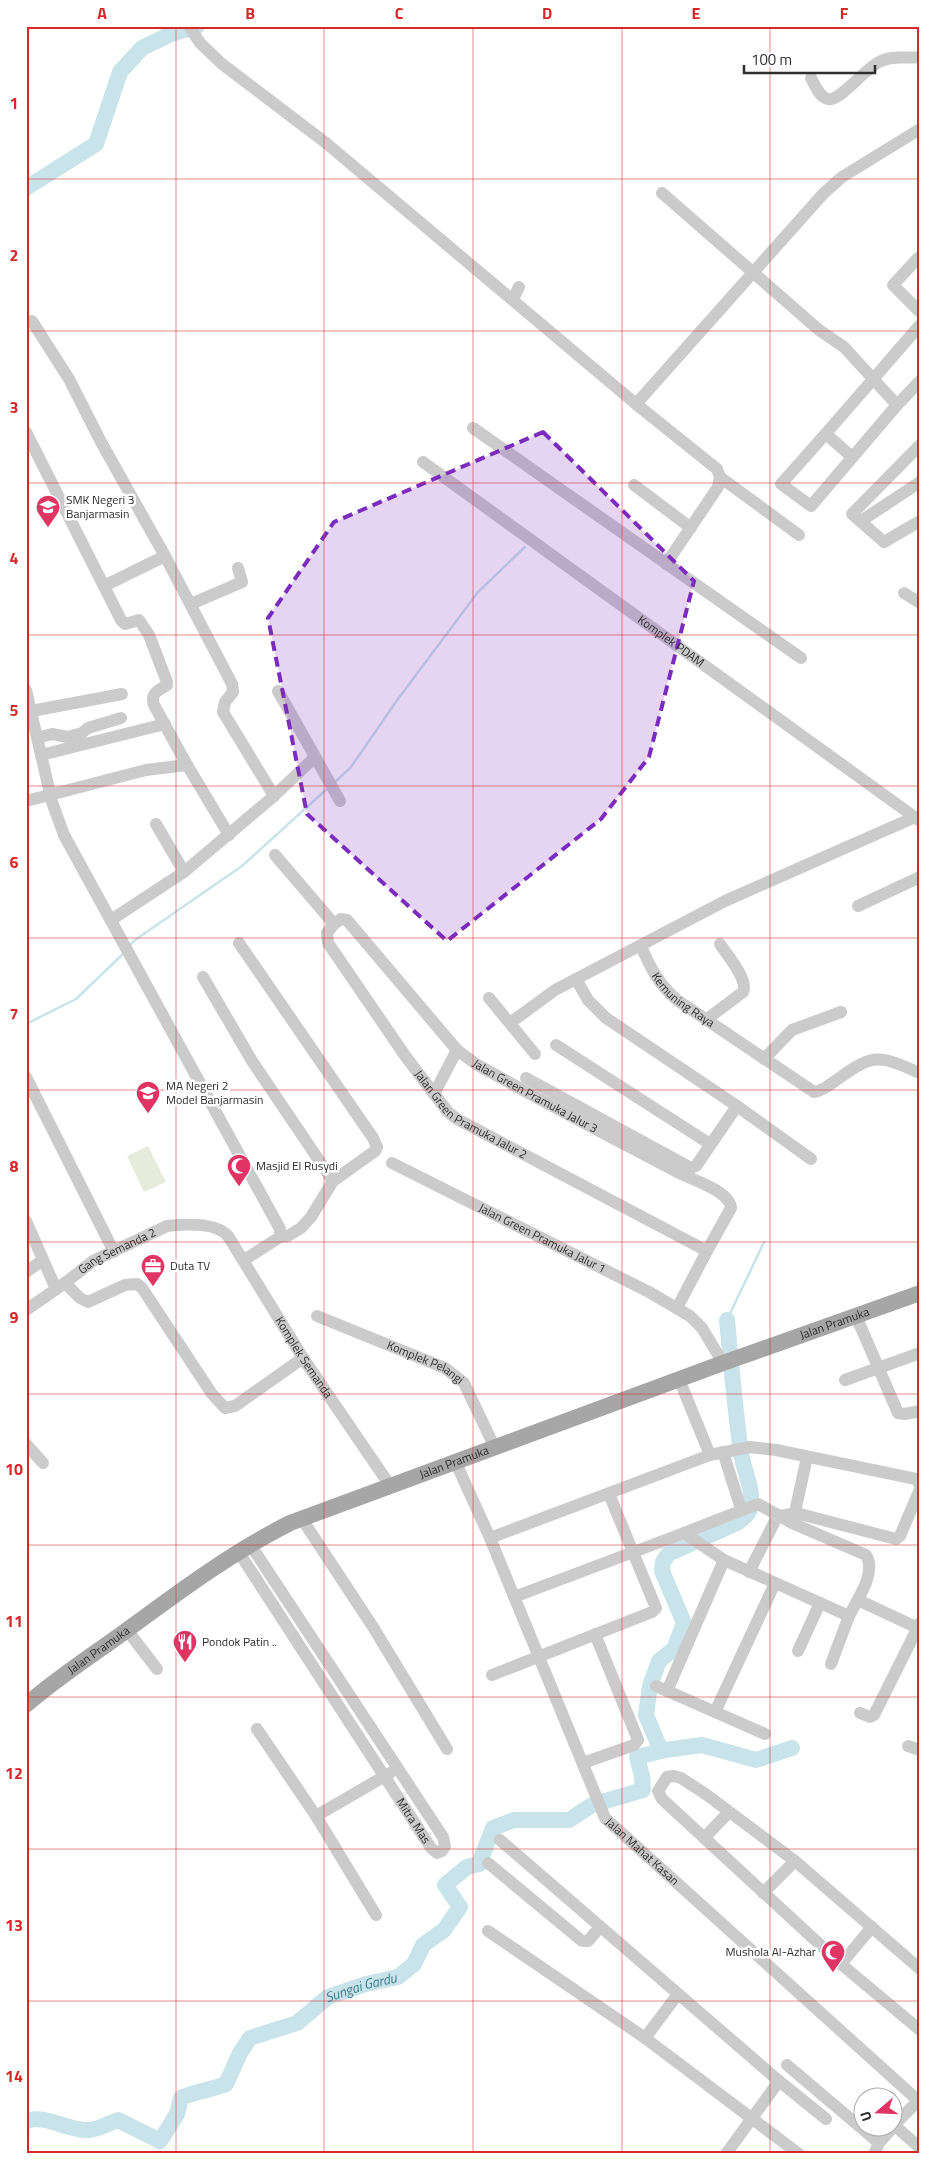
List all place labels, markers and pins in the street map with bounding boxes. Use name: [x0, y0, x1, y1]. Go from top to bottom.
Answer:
place label: SMK Negeri 3 Banjarmasin: [66, 490, 135, 523]
school or university icon: SMK Negeri 3 Banjarmasin: [35, 494, 61, 528]
place label: MA Negeri 2 Model Banjarmasin: [166, 1076, 264, 1109]
school or university icon: MA Negeri 2 Model Banjarmasin: [135, 1080, 161, 1114]
mosque icon: Masjid El Rusydi: [226, 1153, 252, 1187]
place label: Masjid El Rusydi: [256, 1156, 338, 1175]
office icon: Duta TV: [140, 1253, 166, 1287]
place label: Duta TV: [170, 1256, 210, 1275]
restaurant icon: Pondok Patin ..: [172, 1629, 198, 1663]
place label: Pondok Patin ..: [202, 1632, 277, 1651]
mosque icon: Mushola Al-Azhar: [820, 1939, 846, 1973]
place label: Mushola Al-Azhar: [725, 1942, 816, 1961]

